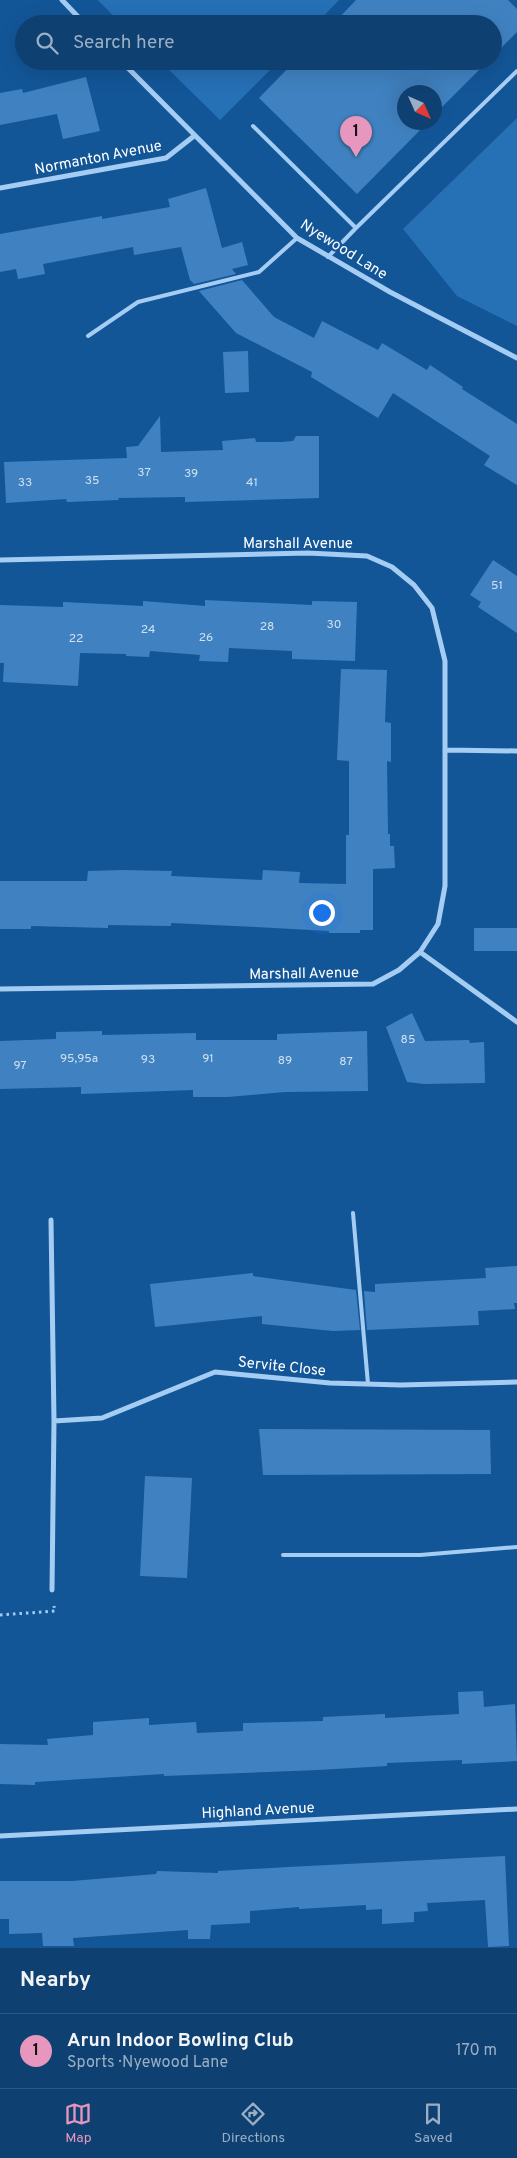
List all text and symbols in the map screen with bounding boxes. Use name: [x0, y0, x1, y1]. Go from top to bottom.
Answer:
search box: [15, 15, 502, 70]
icon: search: [33, 29, 61, 57]
text: Search here: [73, 31, 175, 55]
north arrow: [397, 85, 442, 130]
pin: 1: [340, 116, 372, 157]
street label: Normanton Avenue: [33, 137, 163, 180]
street label: Nyewood Lane: [296, 216, 390, 285]
house number: 37: [137, 465, 151, 481]
house number: 39: [184, 466, 198, 482]
house number: 35: [85, 473, 99, 489]
house number: 33: [18, 475, 32, 491]
house number: 41: [246, 475, 258, 491]
street label: Marshall Avenue: [243, 535, 353, 554]
house number: 51: [491, 578, 503, 594]
house number: 30: [327, 617, 341, 633]
house number: 28: [260, 619, 274, 635]
house number: 24: [141, 622, 155, 638]
house number: 26: [199, 630, 213, 646]
house number: 22: [69, 631, 83, 647]
your location: [309, 900, 335, 926]
street label: Marshall Avenue: [249, 964, 359, 985]
house number: 85: [401, 1032, 415, 1048]
house number: 95,95a: [60, 1051, 98, 1067]
house number: 91: [202, 1051, 214, 1067]
house number: 93: [141, 1052, 155, 1068]
house number: 89: [278, 1053, 292, 1069]
house number: 87: [339, 1054, 353, 1070]
house number: 97: [13, 1058, 27, 1074]
street label: Servite Close: [237, 1353, 327, 1382]
street label: Highland Avenue: [201, 1799, 315, 1824]
text: Nearby: [20, 1967, 91, 1994]
text: Arun Indoor Bowling Club: [67, 2029, 294, 2053]
text: 1: [33, 2041, 39, 2061]
text: 170 m: [456, 2041, 497, 2061]
text: Sports · Nyewood Lane: [67, 2053, 228, 2073]
tab: Map: [64, 2100, 92, 2147]
tab: Directions: [221, 2100, 285, 2147]
tab: Saved: [414, 2100, 453, 2147]

